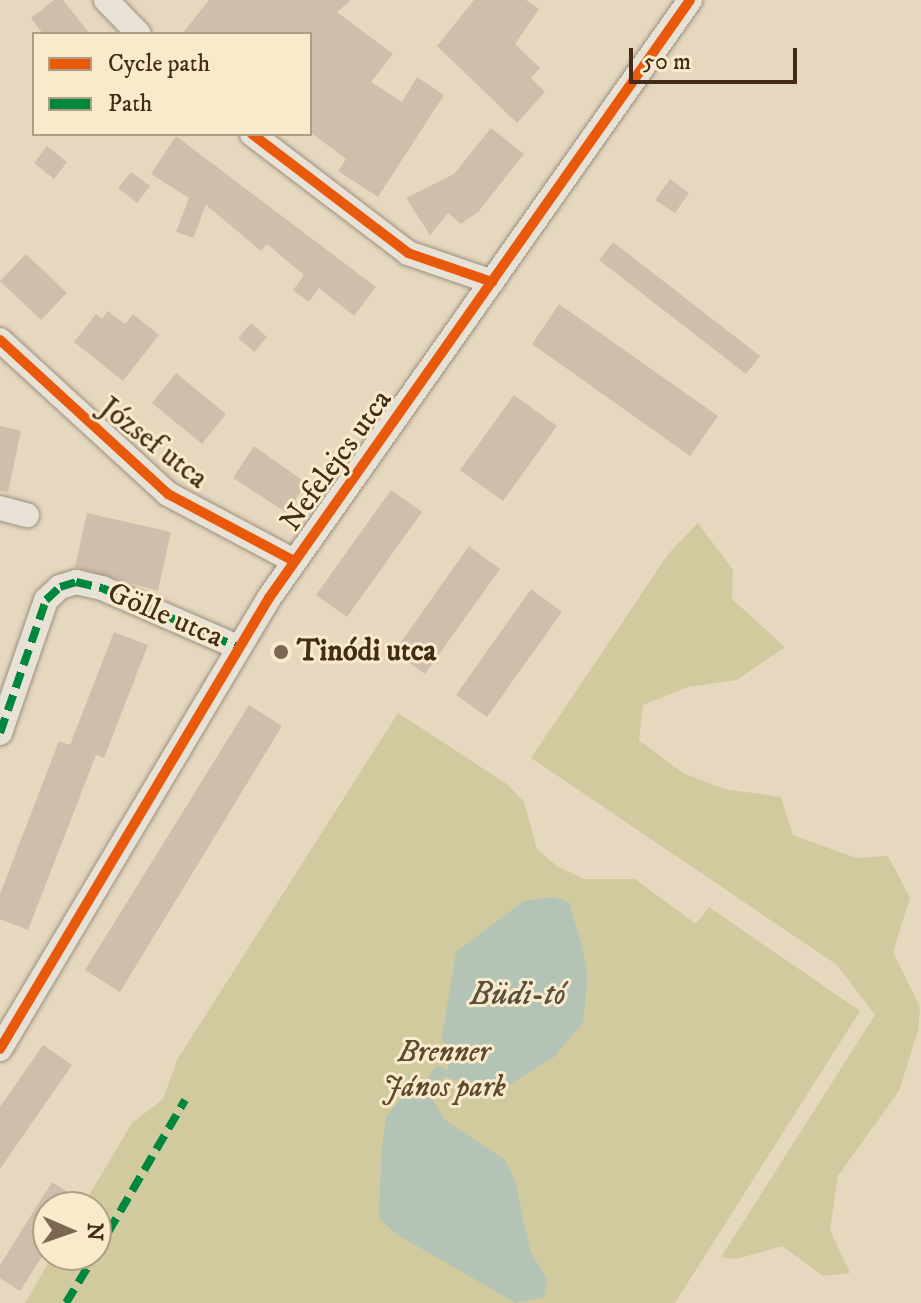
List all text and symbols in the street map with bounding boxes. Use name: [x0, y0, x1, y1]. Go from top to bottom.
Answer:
legend: [32, 32, 312, 136]
scale bar: [633, 32, 801, 82]
text: 50 m: [643, 47, 691, 77]
text: Cycle path: [108, 49, 210, 79]
text: Path: [108, 89, 152, 119]
street label: Nefelejcs utca: [274, 383, 400, 539]
street label: József utca: [92, 391, 214, 497]
street label: Gölle utca: [102, 576, 228, 656]
place label: Tinódi utca: [297, 634, 436, 670]
marker: Tinódi utca: [272, 643, 290, 661]
water label: Büdi-tó: [470, 976, 566, 1014]
park label: Brenner János park: [382, 1035, 506, 1106]
north arrow: [32, 1191, 112, 1271]
text: N: [81, 1222, 108, 1241]

